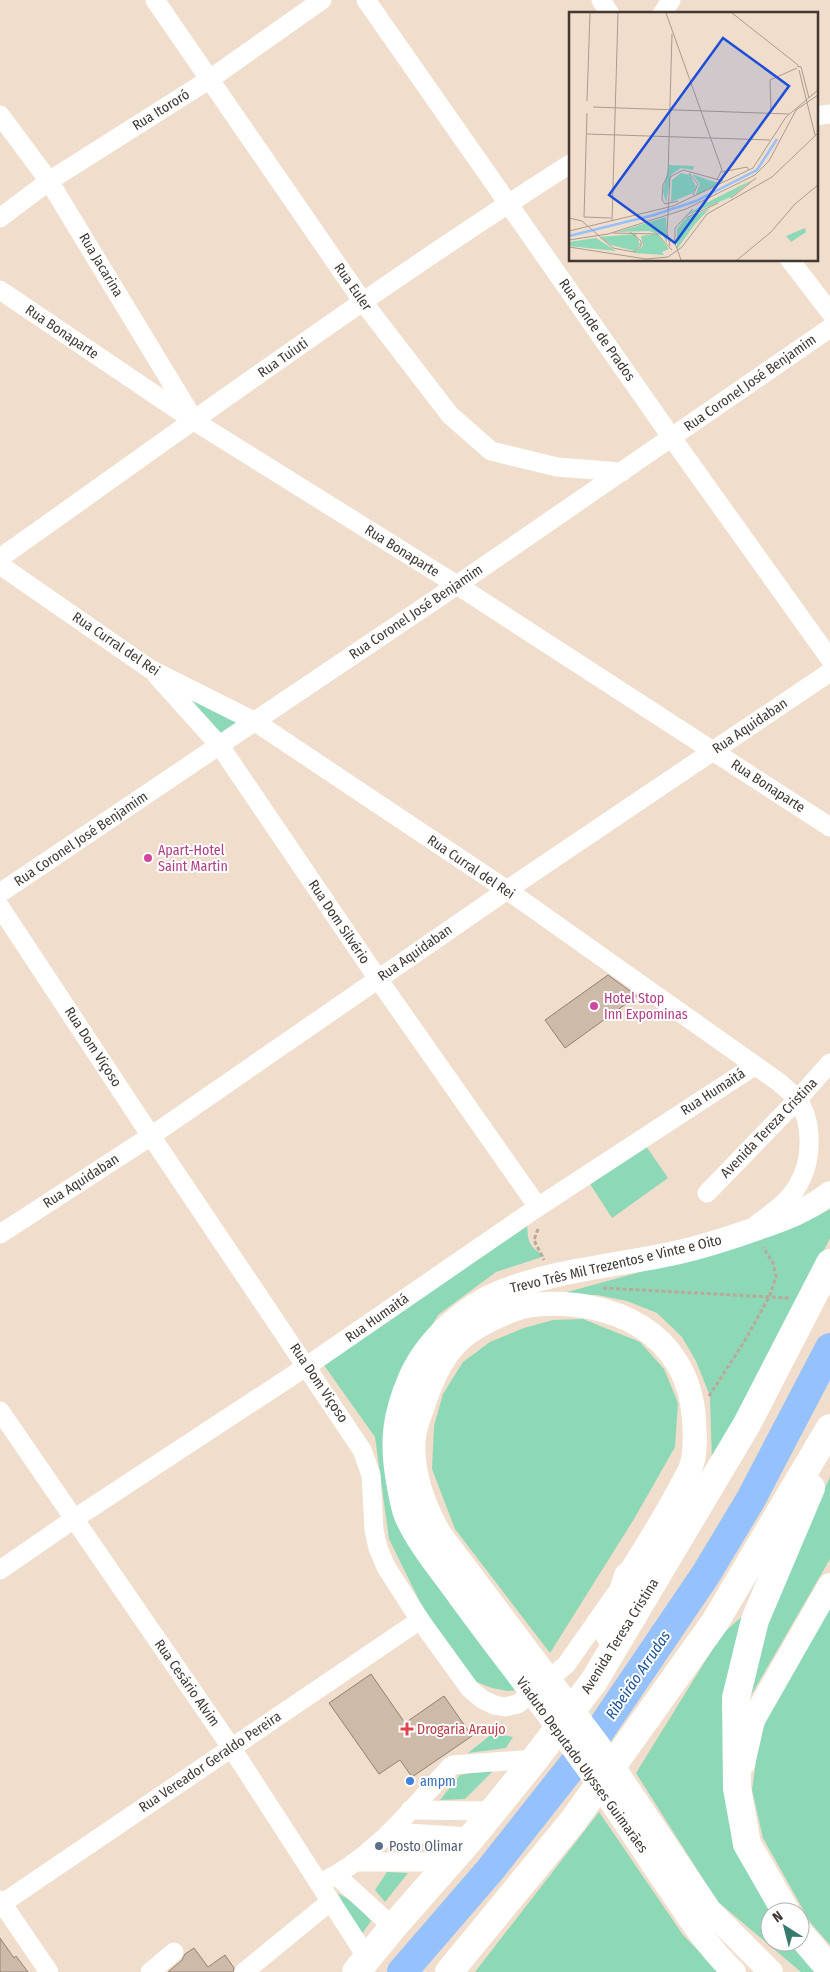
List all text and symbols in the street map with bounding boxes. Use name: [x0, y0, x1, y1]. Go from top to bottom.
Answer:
inset map: [569, 12, 818, 261]
street label: Rua Itororó: [129, 86, 193, 134]
street label: Rua Jacarina: [75, 230, 127, 300]
street label: Rua Euler: [330, 260, 376, 314]
street label: Rua Conde de Prados: [555, 275, 639, 385]
street label: Rua Bonaparte: [22, 301, 102, 363]
street label: Rua Coronel José Benjamim: [681, 331, 819, 435]
street label: Rua Tuiuti: [255, 335, 311, 381]
street label: Rua Bonaparte: [362, 521, 442, 581]
street label: Rua Coronel José Benjamim: [346, 561, 486, 663]
street label: Rua Curral del Rei: [69, 609, 163, 679]
street label: Rua Aquidaban: [709, 695, 791, 757]
street label: Rua Bonaparte: [728, 756, 808, 816]
street label: Rua Coronel José Benjamim: [11, 788, 151, 890]
street label: Rua Curral del Rei: [424, 832, 518, 902]
place label: Apart-Hotel Saint Martin: [158, 842, 228, 875]
marker: Apart-Hotel Saint Martin: [142, 852, 154, 864]
street label: Rua Dom Silvério: [305, 877, 373, 967]
street label: Rua Aquidaban: [375, 921, 455, 985]
place label: Hotel Stop Inn Expominas: [604, 990, 688, 1023]
marker: Hotel Stop Inn Expominas: [588, 1000, 600, 1012]
street label: Rua Dom Viçoso: [61, 1004, 125, 1090]
street label: Rua Humaitá: [678, 1065, 749, 1119]
street label: Avenida Tereza Cristina: [717, 1074, 821, 1181]
street label: Rua Aquidaban: [40, 1150, 122, 1212]
street label: Trevo Três Mil Trezentos e Vinte e Oito: [509, 1231, 723, 1297]
street label: Rua Humaitá: [342, 1290, 412, 1346]
street label: Rua Dom Viçoso: [286, 1340, 352, 1426]
street label: Avenida Teresa Cristina: [578, 1575, 662, 1697]
water label: Ribeirão Arrudas: [602, 1627, 675, 1723]
street label: Rua Cesário Alvim: [151, 1636, 223, 1730]
street label: Viaduto Deputado Ulysses Guimarães: [512, 1674, 652, 1856]
street label: Rua Vereador Geraldo Pereira: [136, 1708, 284, 1816]
place label: Drogaria Araujo: [417, 1721, 506, 1738]
marker: Drogaria Araujo: [401, 1723, 413, 1735]
place label: ampm: [420, 1773, 456, 1790]
marker: ampm: [404, 1775, 416, 1787]
place label: Posto Olimar: [389, 1838, 463, 1855]
marker: Posto Olimar: [373, 1840, 385, 1852]
north arrow: [760, 1902, 810, 1952]
text: N: [769, 1908, 786, 1926]

